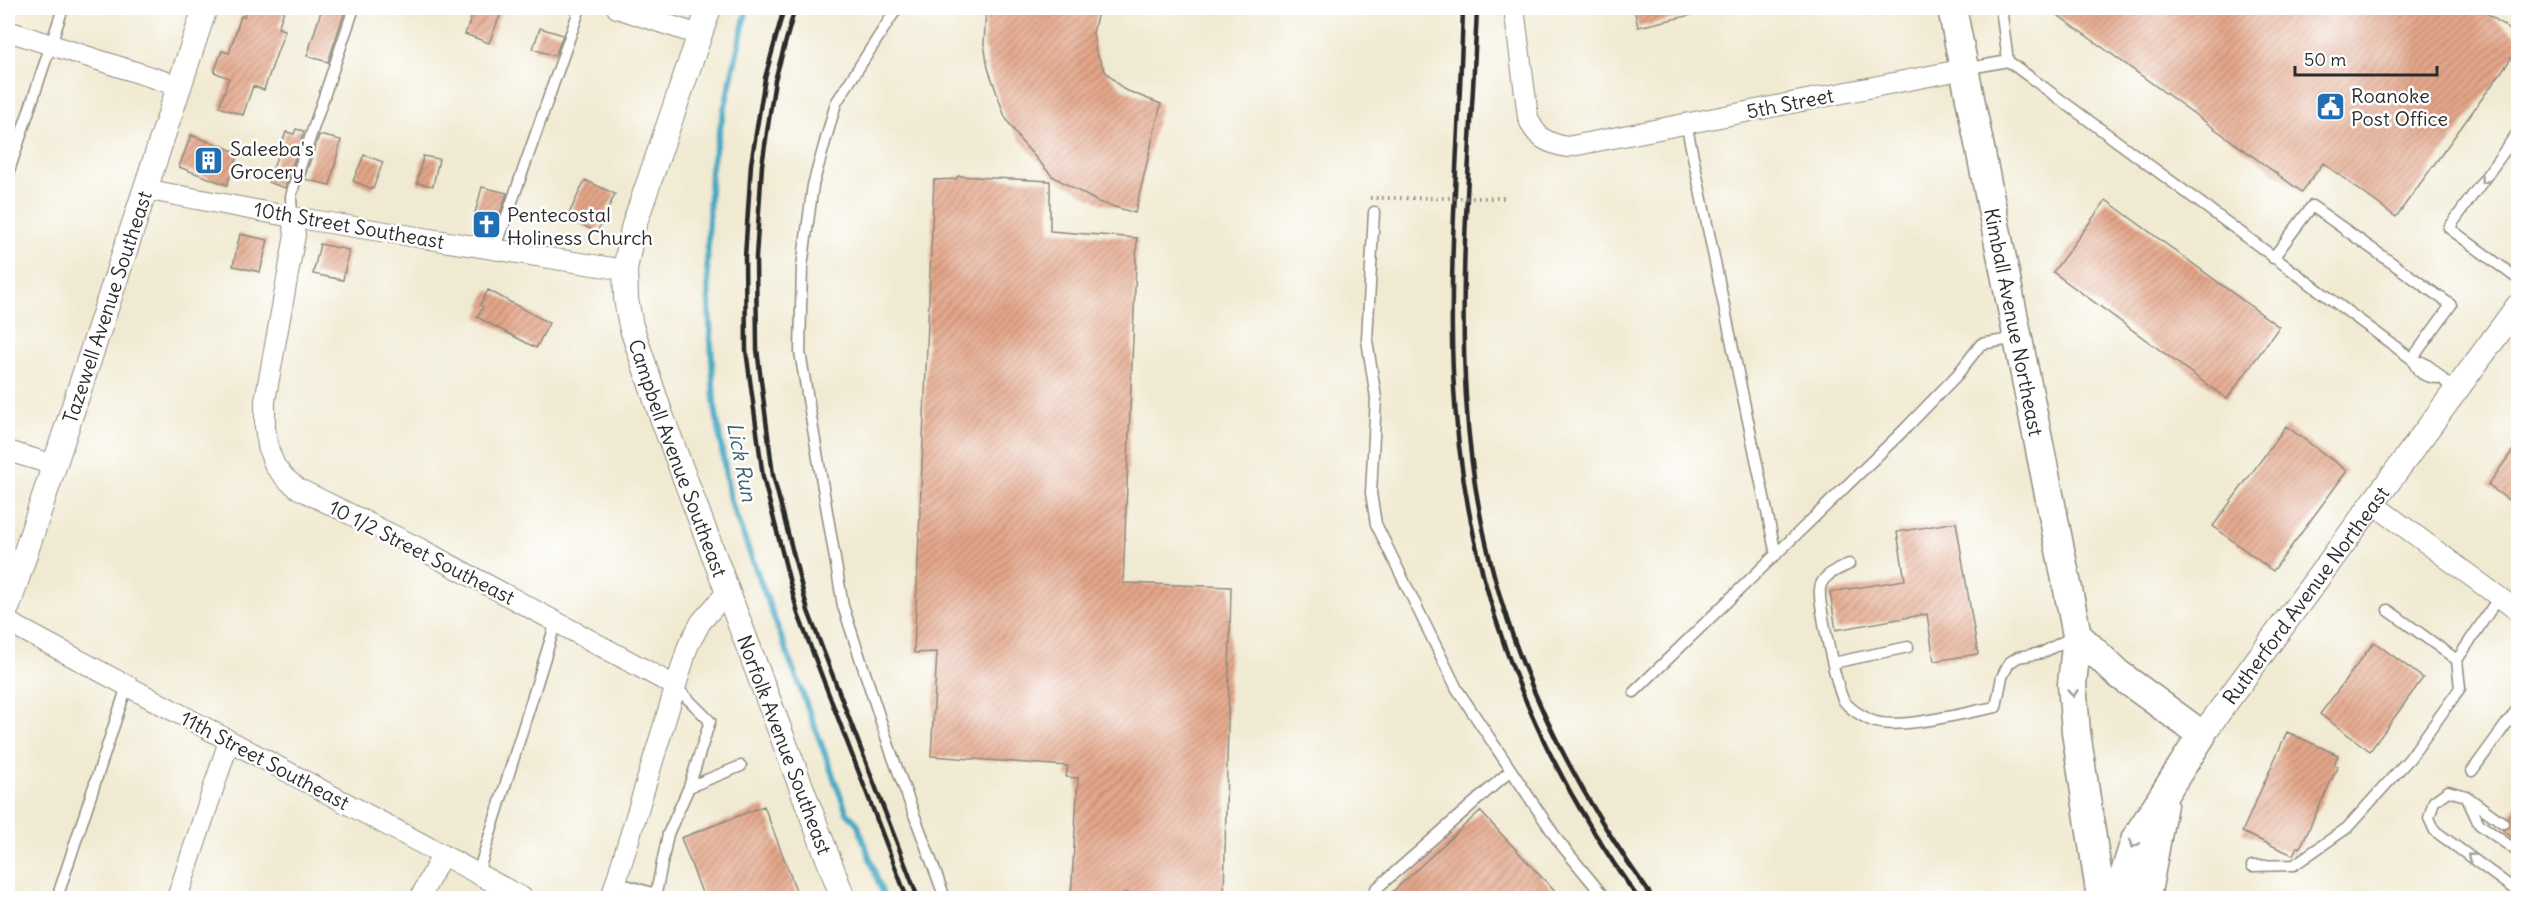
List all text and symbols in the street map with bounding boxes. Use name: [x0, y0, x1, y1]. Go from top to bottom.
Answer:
scale bar: [2295, 39, 2438, 77]
text: 50 m: [2304, 48, 2346, 71]
street label: 5th Street: [1744, 82, 1836, 124]
place label: Roanoke Post Office: [2351, 83, 2448, 131]
public building icon: Roanoke Post Office: [2314, 90, 2346, 122]
place label: Saleeba's Grocery: [230, 136, 314, 184]
building icon: Saleeba's Grocery: [193, 144, 225, 176]
one-way arrow: [2480, 173, 2491, 184]
street label: Tazewell Avenue Southeast: [57, 187, 157, 426]
street label: 10th Street Southeast: [252, 196, 446, 254]
place label: Pentecostal Holiness Church: [507, 202, 653, 250]
street label: Kimball Avenue Northeast: [1980, 206, 2050, 438]
church icon: Pentecostal Holiness Church: [470, 209, 502, 241]
street label: Campbell Avenue Southeast: [624, 336, 733, 580]
water label: Lick Run: [721, 420, 763, 505]
street label: Rutherford Avenue Northeast: [2217, 481, 2394, 709]
street label: 10 1/2 Street Southeast: [325, 494, 519, 610]
street label: Norfolk Avenue Southeast: [732, 631, 838, 858]
one-way arrow: [2066, 688, 2079, 697]
street label: 11th Street Southeast: [176, 705, 354, 815]
one-way arrow: [2129, 838, 2141, 849]
one-way arrow: [2467, 854, 2478, 865]

